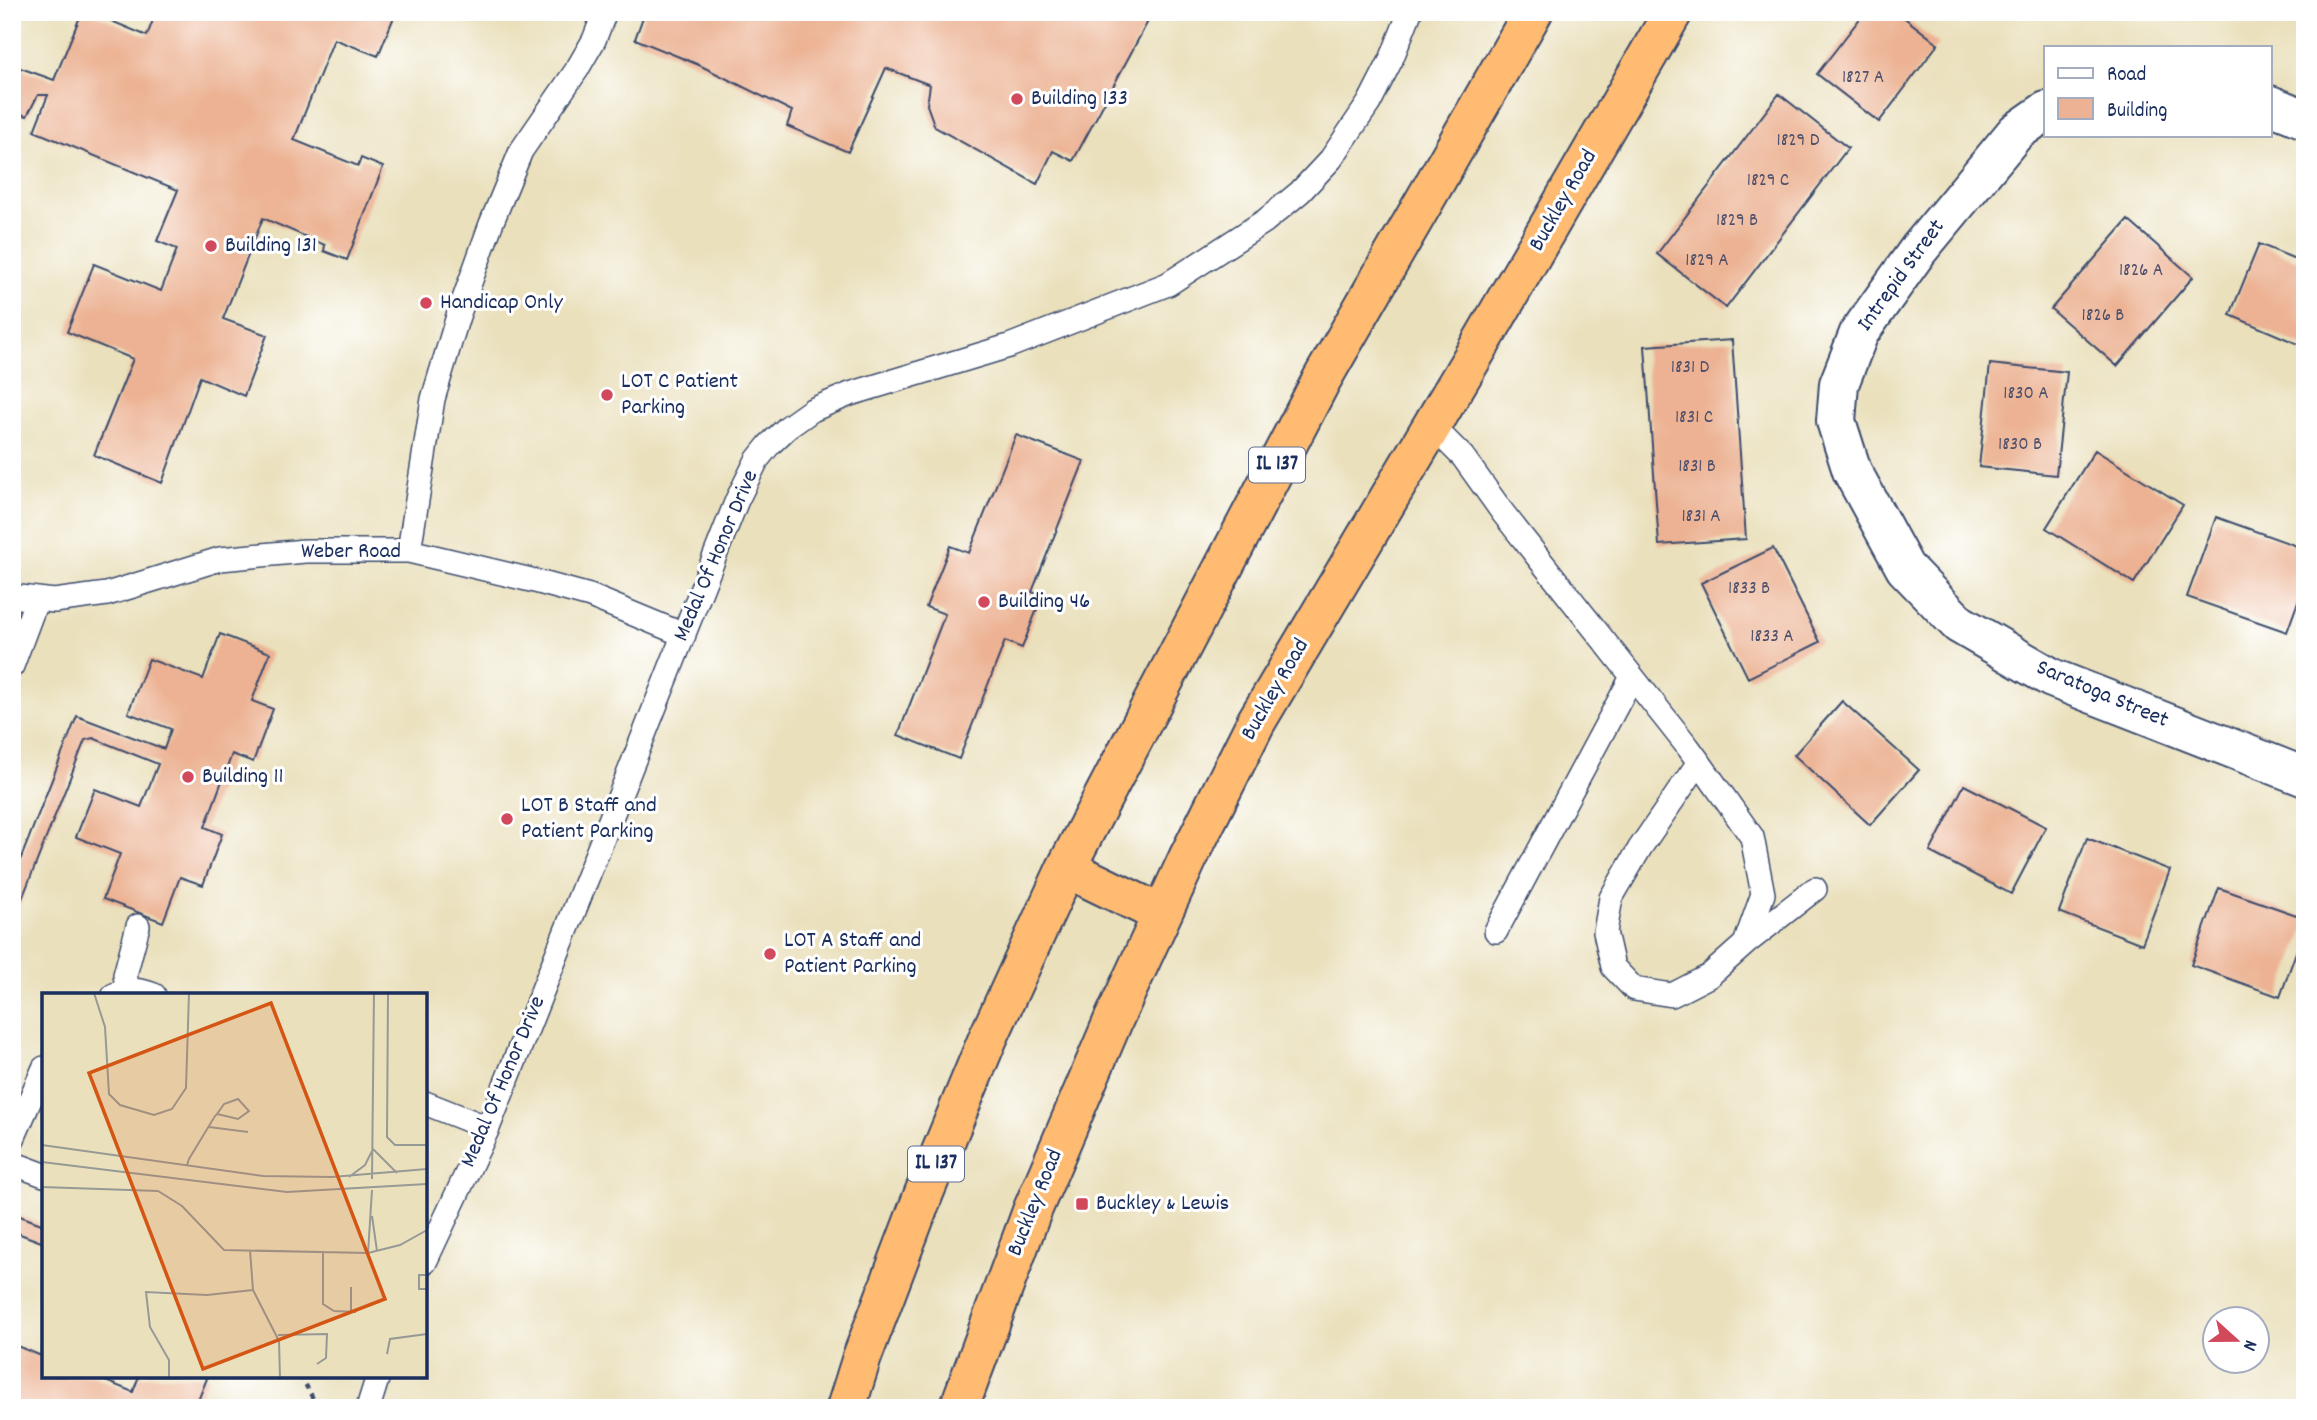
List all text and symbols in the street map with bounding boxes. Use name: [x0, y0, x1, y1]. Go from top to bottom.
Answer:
legend: [2044, 46, 2272, 136]
text: Road: [2107, 61, 2146, 91]
house number: 1827 A: [1842, 65, 1884, 92]
place label: Building 133: [1031, 83, 1128, 116]
marker: Building 133: [1009, 91, 1025, 107]
text: Building: [2107, 97, 2167, 127]
house number: 1829 D: [1777, 128, 1820, 155]
street label: Buckley Road: [1522, 144, 1606, 258]
house number: 1829 C: [1747, 168, 1789, 195]
house number: 1829 B: [1716, 208, 1758, 235]
street label: Intrepid Street: [1850, 213, 1954, 339]
place label: Building 131: [225, 230, 317, 263]
marker: Building 131: [203, 238, 219, 254]
house number: 1829 A: [1685, 248, 1729, 275]
house number: 1826 A: [2119, 258, 2163, 285]
place label: Handicap Only: [440, 287, 563, 320]
marker: Handicap Only: [418, 295, 434, 311]
house number: 1826 B: [2082, 303, 2124, 330]
house number: 1831 D: [1671, 355, 1709, 382]
place label: LOT C Patient Parking: [621, 366, 738, 425]
house number: 1830 A: [2003, 381, 2049, 408]
marker: LOT C Patient Parking: [599, 387, 615, 403]
house number: 1831 C: [1675, 405, 1713, 432]
house number: 1830 B: [1998, 432, 2042, 459]
road number: IL 137: [1249, 448, 1305, 482]
house number: 1831 B: [1678, 454, 1716, 481]
street label: Medal Of Honor Drive: [666, 465, 768, 647]
house number: 1831 A: [1681, 504, 1721, 531]
street label: Weber Road: [301, 536, 401, 569]
house number: 1833 B: [1728, 576, 1770, 603]
place label: Building 46: [998, 586, 1090, 619]
marker: Building 46: [976, 594, 992, 610]
house number: 1833 A: [1750, 624, 1794, 651]
street label: Buckley Road: [1234, 633, 1318, 747]
street label: Saratoga Street: [2031, 652, 2173, 738]
place label: Building 11: [202, 761, 284, 794]
marker: Building 11: [180, 769, 196, 785]
place label: LOT B Staff and Patient Parking: [521, 790, 657, 849]
marker: LOT B Staff and Patient Parking: [499, 811, 515, 827]
place label: LOT A Staff and Patient Parking: [784, 925, 921, 984]
marker: LOT A Staff and Patient Parking: [762, 946, 778, 962]
street label: Medal Of Honor Drive: [453, 991, 555, 1173]
inset map: [42, 993, 427, 1378]
street label: Buckley Road: [1000, 1145, 1072, 1261]
road number: IL 137: [908, 1146, 964, 1182]
place label: Buckley & Lewis: [1096, 1188, 1229, 1221]
marker: Buckley & Lewis: [1074, 1196, 1090, 1212]
north arrow: [2202, 1304, 2272, 1374]
text: N: [2234, 1336, 2263, 1354]

